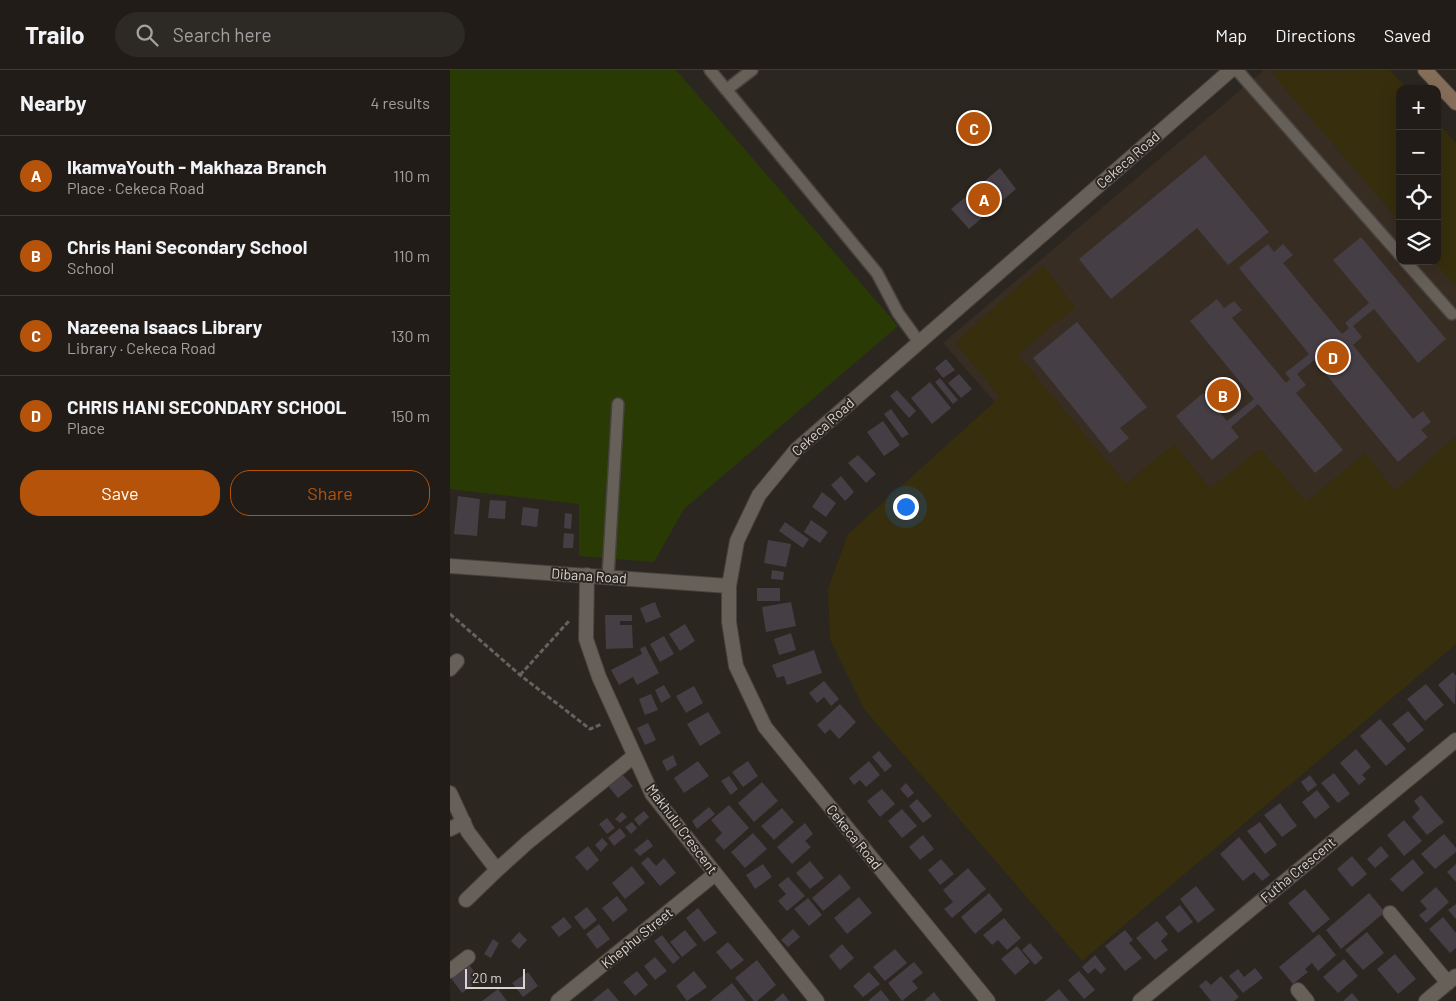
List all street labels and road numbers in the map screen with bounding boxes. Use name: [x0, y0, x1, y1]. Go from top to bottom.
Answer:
street label: Cekeca Road: [1093, 128, 1163, 192]
street label: Cekeca Road: [788, 394, 857, 459]
street label: Dibana Road: [551, 564, 627, 587]
street label: Makhulu Crescent: [643, 781, 722, 877]
street label: Cekeca Road: [823, 801, 886, 872]
street label: Futha Crescent: [1257, 833, 1339, 906]
street label: Khephu Street: [597, 904, 676, 972]

